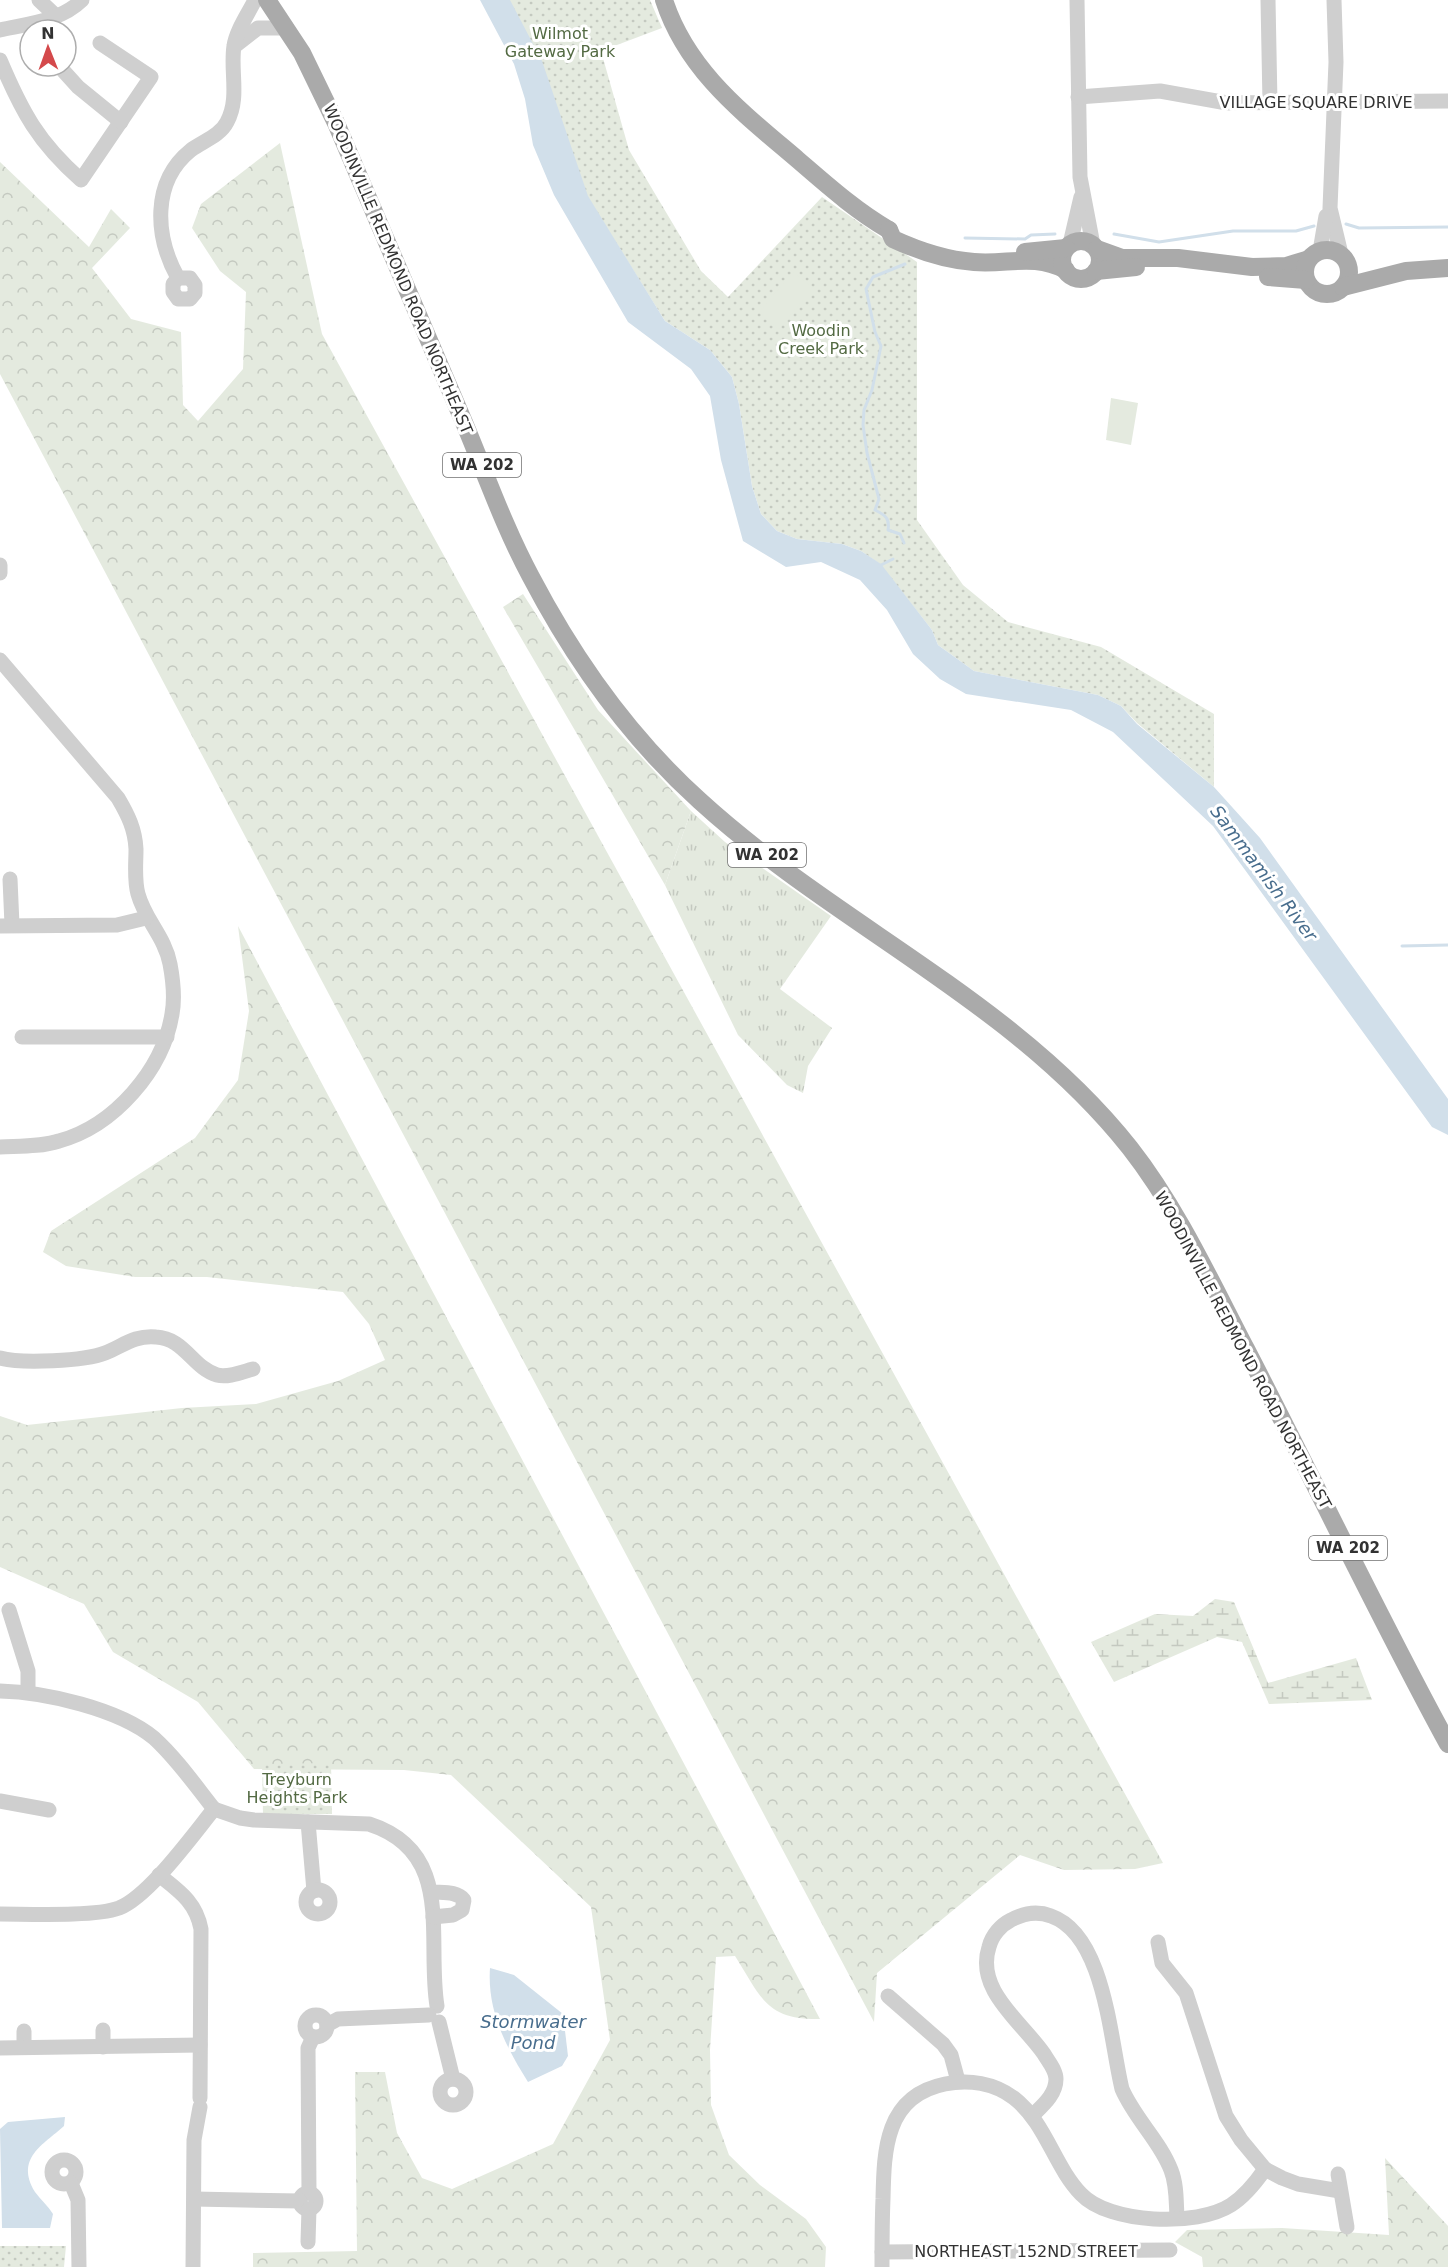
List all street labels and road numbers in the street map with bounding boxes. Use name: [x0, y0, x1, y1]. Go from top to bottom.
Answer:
street label: VILLAGE SQUARE DRIVE: [1219, 93, 1413, 112]
street label: WOODINVILLE REDMOND ROAD NORTHEAST: [319, 101, 477, 437]
road number: WA 202: [443, 453, 521, 477]
road number: WA 202: [728, 843, 806, 867]
street label: WOODINVILLE REDMOND ROAD NORTHEAST: [1151, 1188, 1335, 1512]
road number: WA 202: [1309, 1536, 1387, 1560]
street label: NORTHEAST 152ND STREET: [914, 2242, 1138, 2261]

